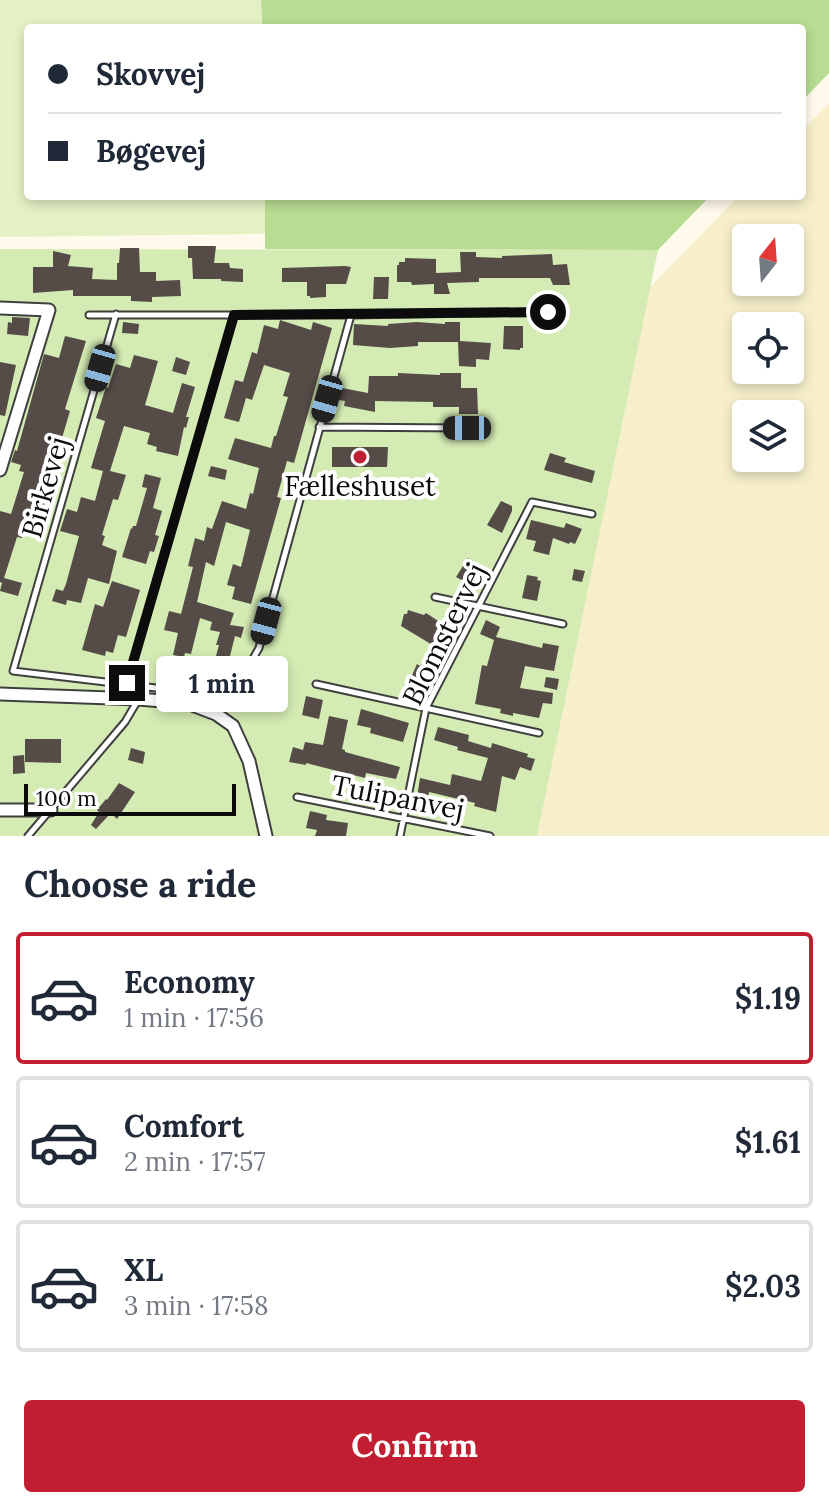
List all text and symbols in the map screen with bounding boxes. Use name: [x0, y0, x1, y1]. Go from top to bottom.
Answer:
text: Skovvej: [96, 55, 205, 93]
text: Bøgevej: [96, 132, 206, 170]
north arrow: [732, 224, 804, 296]
map controls: [732, 224, 804, 472]
route start: [530, 294, 566, 330]
button: locate: [732, 312, 804, 384]
car: [82, 342, 118, 394]
car: [309, 373, 345, 425]
button: layers: [732, 400, 804, 472]
car: [443, 416, 491, 440]
street label: Birkevej: [13, 432, 77, 542]
marker: Fælleshuset: [351, 448, 369, 466]
place label: Fælleshuset: [284, 468, 436, 504]
street label: Blomstervej: [394, 557, 494, 711]
car: [248, 595, 284, 647]
callout: 1 min: [155, 655, 287, 711]
route end: [109, 665, 145, 701]
text: 1 min: [189, 667, 255, 700]
street label: Tulipanvej: [329, 767, 467, 827]
scale bar: [24, 780, 236, 816]
text: 100 m: [36, 784, 97, 812]
text: Choose a ride: [24, 861, 256, 907]
icon: car: [28, 962, 100, 1034]
text: Economy: [124, 963, 255, 1001]
text: $1.19: [735, 979, 801, 1017]
text: 1 min · 17:56: [124, 1001, 264, 1034]
icon: car: [28, 1106, 100, 1178]
text: Comfort: [124, 1107, 244, 1145]
text: $1.61: [735, 1123, 801, 1161]
text: 2 min · 17:57: [124, 1145, 265, 1178]
icon: car: [28, 1250, 100, 1322]
text: XL: [124, 1251, 163, 1289]
text: $2.03: [725, 1267, 801, 1305]
text: 3 min · 17:58: [124, 1289, 269, 1322]
button: Confirm: [24, 1400, 805, 1492]

